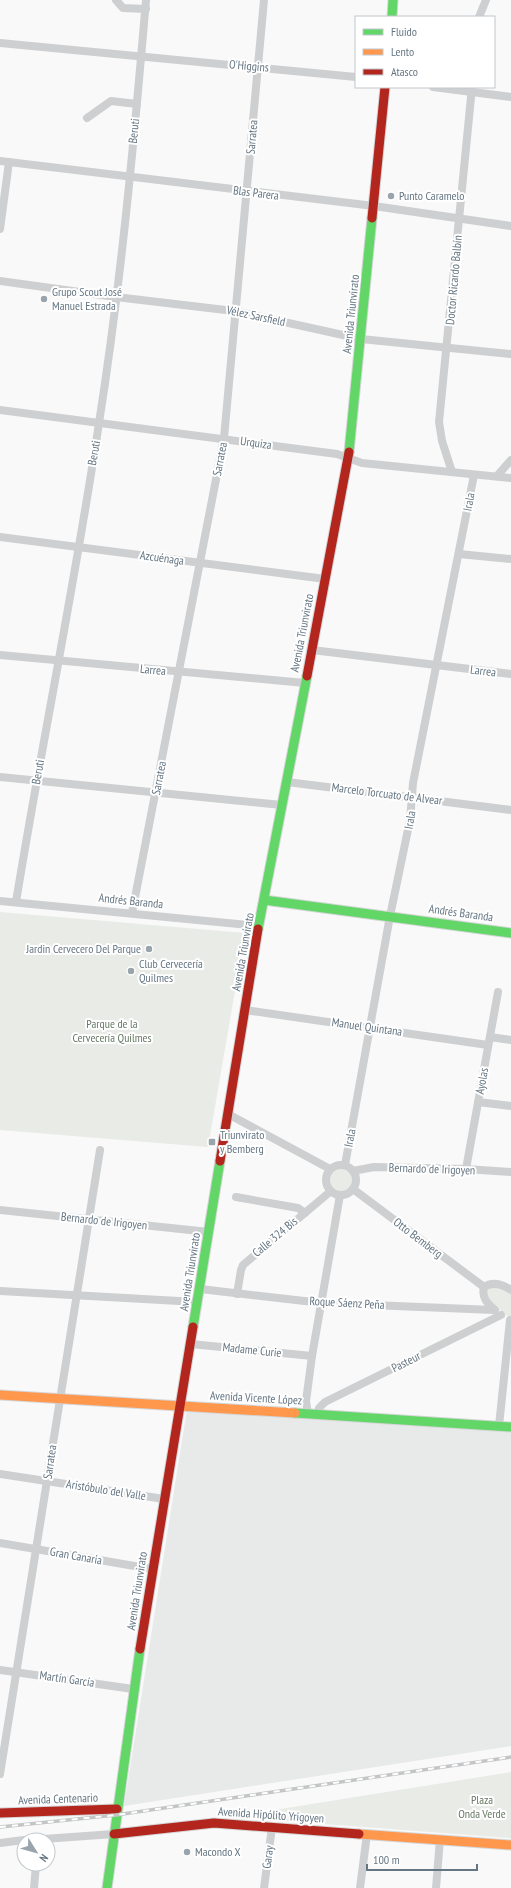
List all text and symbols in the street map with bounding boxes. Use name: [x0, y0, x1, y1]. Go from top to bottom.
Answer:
legend: [355, 16, 495, 88]
text: Fluido: [391, 24, 417, 39]
text: Lento: [391, 44, 414, 59]
street label: O'Higgins: [229, 56, 269, 75]
text: Atasco: [391, 64, 418, 79]
street label: Beruti: [125, 118, 142, 144]
street label: Sarratea: [243, 119, 260, 155]
street label: Blas Parera: [232, 182, 280, 203]
place label: Punto Caramelo: [399, 188, 464, 203]
marker: Punto Caramelo: [386, 191, 396, 201]
street label: Doctor Ricardo Balbín: [442, 234, 465, 325]
street label: Avenida Triunvirato: [339, 274, 362, 354]
place label: Grupo Scout José Manuel Estrada: [52, 284, 122, 313]
marker: Grupo Scout José Manuel Estrada: [39, 294, 49, 304]
street label: Vélez Sarsfield: [224, 302, 287, 329]
street label: Urquiza: [239, 433, 273, 452]
street label: Beruti: [84, 439, 103, 467]
street label: Sarratea: [209, 440, 230, 477]
street label: Irala: [460, 491, 478, 512]
street label: Azcuénaga: [139, 547, 185, 568]
street label: Avenida Triunvirato: [287, 592, 316, 673]
street label: Larrea: [139, 661, 167, 678]
street label: Larrea: [469, 661, 497, 680]
street label: Beruti: [28, 758, 47, 786]
street label: Sarratea: [148, 759, 169, 796]
street label: Marcelo Torcuato de Alvear: [331, 779, 444, 808]
street label: Irala: [401, 809, 418, 830]
street label: Andrés Baranda: [98, 890, 164, 911]
street label: Andrés Baranda: [428, 901, 494, 924]
street label: Avenida Triunvirato: [228, 911, 257, 992]
place label: Jardin Cervecero Del Parque: [25, 941, 141, 956]
marker: Jardin Cervecero Del Parque: [144, 944, 154, 954]
place label: Club Cervecería Quilmes: [139, 956, 203, 985]
marker: Club Cervecería Quilmes: [126, 966, 136, 976]
street label: Manuel Quintana: [331, 1014, 403, 1039]
park label: Parque de la Cervecería Quilmes: [72, 1016, 152, 1045]
street label: Ayolas: [472, 1066, 491, 1095]
place label: Triunvirato y Bemberg: [220, 1127, 264, 1156]
street label: Irala: [340, 1127, 359, 1148]
marker: Triunvirato y Bemberg: [207, 1137, 217, 1147]
street label: Bernardo de Irigoyen: [389, 1159, 476, 1178]
street label: Bernardo de Irigoyen: [60, 1209, 148, 1232]
street label: Calle 324 Bis: [249, 1213, 300, 1260]
street label: Otto Bemberg: [391, 1214, 446, 1261]
street label: Avenida Triunvirato: [176, 1232, 203, 1312]
street label: Roque Sáenz Peña: [309, 1293, 385, 1312]
street label: Madame Curie: [222, 1339, 282, 1360]
street label: Pasteur: [389, 1348, 423, 1375]
street label: Avenida Vicente López: [210, 1388, 302, 1407]
street label: Sarratea: [40, 1444, 59, 1480]
street label: Aristóbulo del Valle: [65, 1476, 147, 1503]
street label: Gran Canaria: [49, 1544, 104, 1568]
street label: Avenida Triunvirato: [123, 1551, 150, 1631]
street label: Martín García: [39, 1667, 96, 1690]
street label: Avenida Centenario: [18, 1790, 98, 1807]
park label: Plaza Onda Verde: [458, 1792, 506, 1821]
street label: Avenida Hipólito Yrigoyen: [217, 1803, 325, 1826]
north arrow: [16, 1832, 56, 1872]
place label: Macondo X: [195, 1844, 241, 1859]
street label: Garay: [259, 1844, 276, 1869]
scale bar: [367, 1846, 477, 1872]
marker: Macondo X: [182, 1847, 192, 1857]
text: N: [37, 1851, 51, 1865]
text: 100 m: [373, 1852, 400, 1867]

